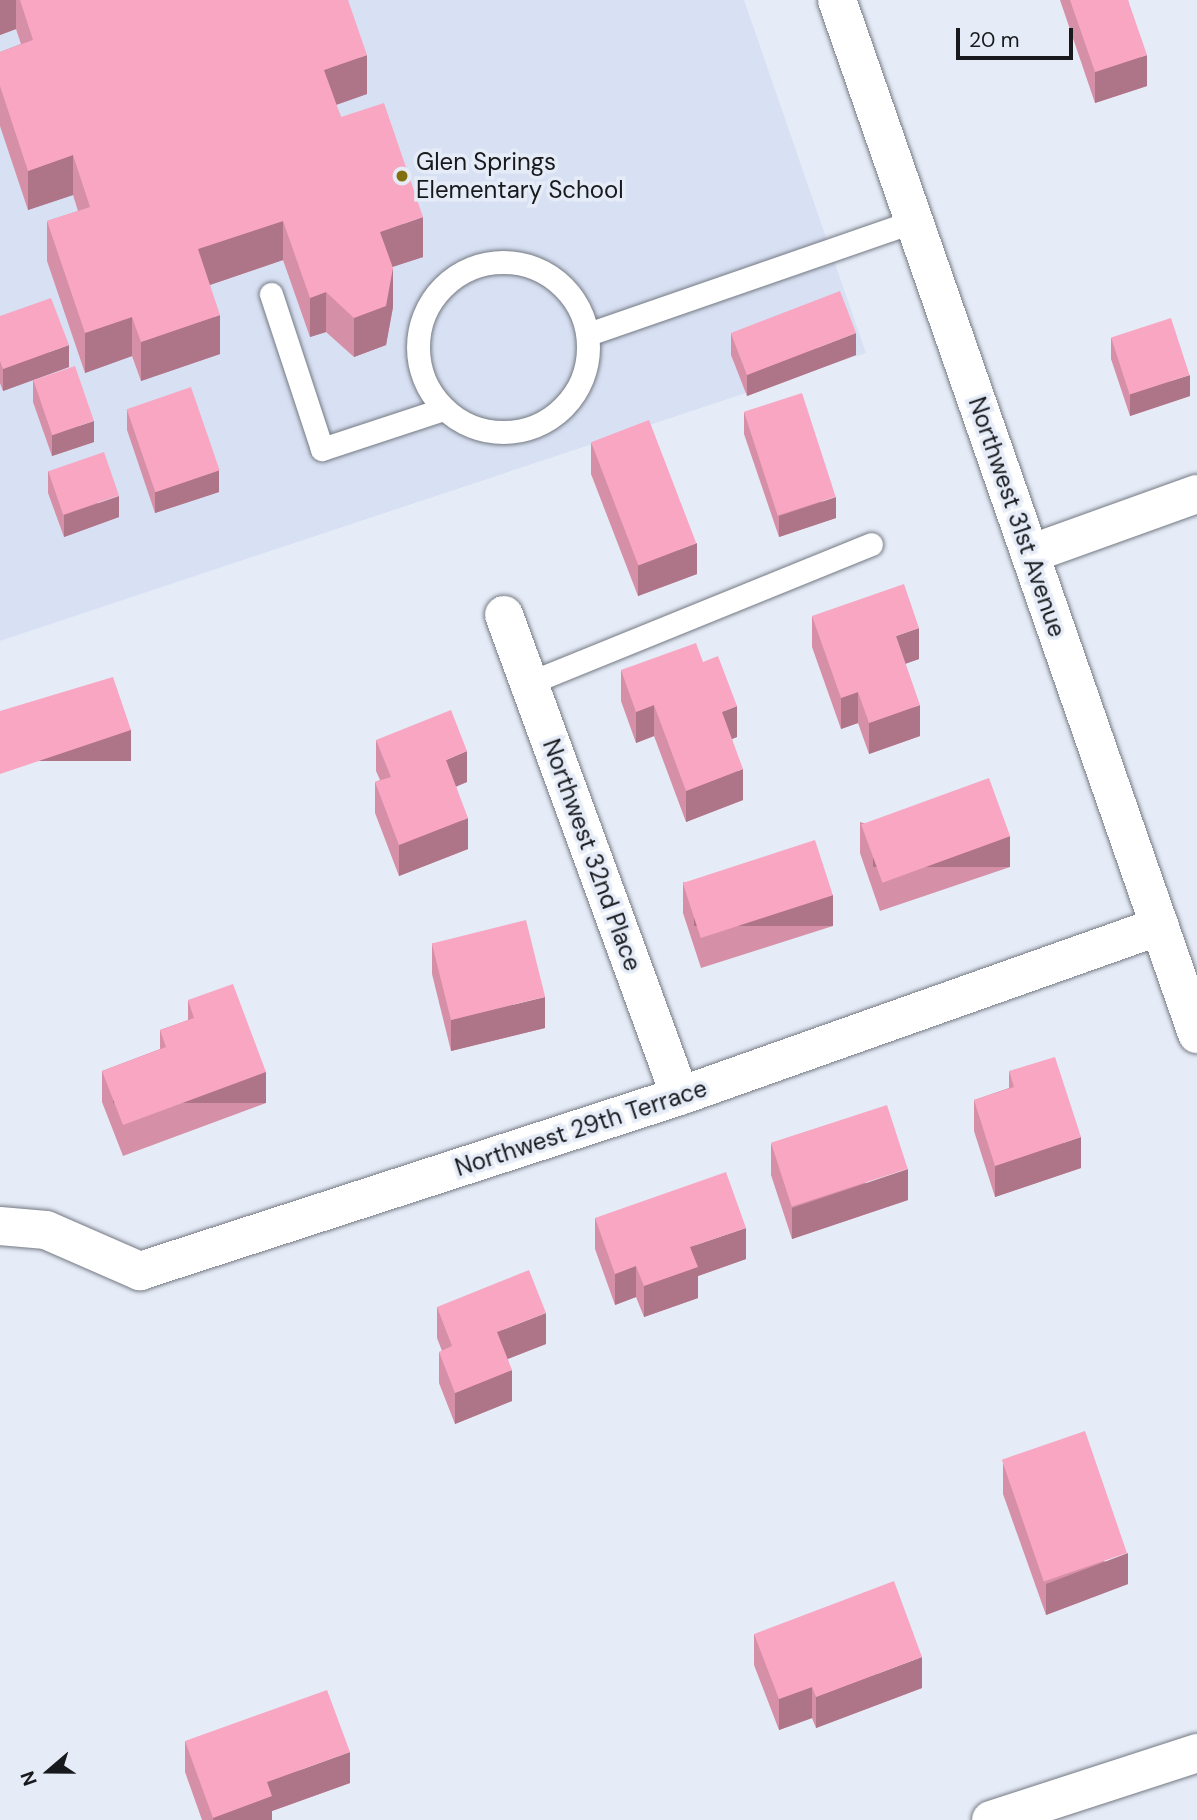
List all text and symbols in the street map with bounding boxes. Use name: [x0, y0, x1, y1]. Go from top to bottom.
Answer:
scale bar: [959, 14, 1076, 58]
text: 20 m: [969, 26, 1020, 54]
place label: Glen Springs Elementary School: [416, 148, 624, 204]
marker: Glen Springs Elementary School: [394, 168, 410, 184]
street label: Northwest 31st Avenue: [962, 393, 1072, 641]
street label: Northwest 32nd Place: [537, 735, 647, 975]
street label: Northwest 29th Terrace: [451, 1074, 711, 1182]
north arrow: [14, 1736, 84, 1806]
text: N: [15, 1768, 43, 1789]

